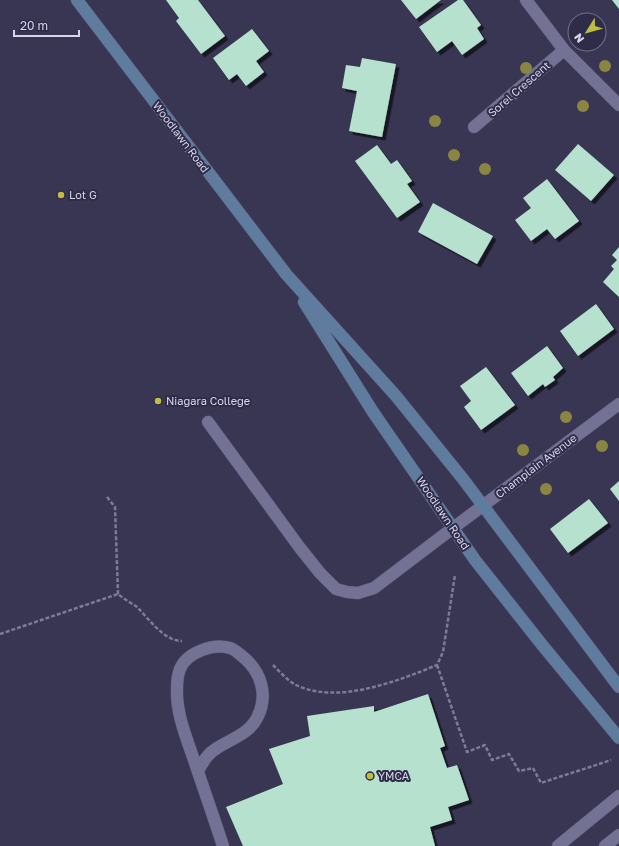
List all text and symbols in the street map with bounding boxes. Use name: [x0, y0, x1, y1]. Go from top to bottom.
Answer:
scale bar: [14, 12, 79, 38]
north arrow: [567, 12, 607, 52]
text: 20 m: [20, 18, 48, 33]
text: N: [571, 31, 586, 46]
street label: Sorel Crescent: [485, 58, 552, 119]
street label: Woodlawn Road: [151, 99, 212, 175]
place label: Lot G: [69, 188, 97, 201]
marker: Lot G: [56, 190, 66, 200]
place label: Niagara College: [166, 394, 250, 407]
marker: Niagara College: [153, 396, 163, 406]
street label: Champlain Avenue: [493, 431, 579, 500]
street label: Woodlawn Road: [414, 474, 473, 552]
place label: YMCA: [378, 769, 410, 782]
marker: YMCA: [365, 771, 375, 781]

